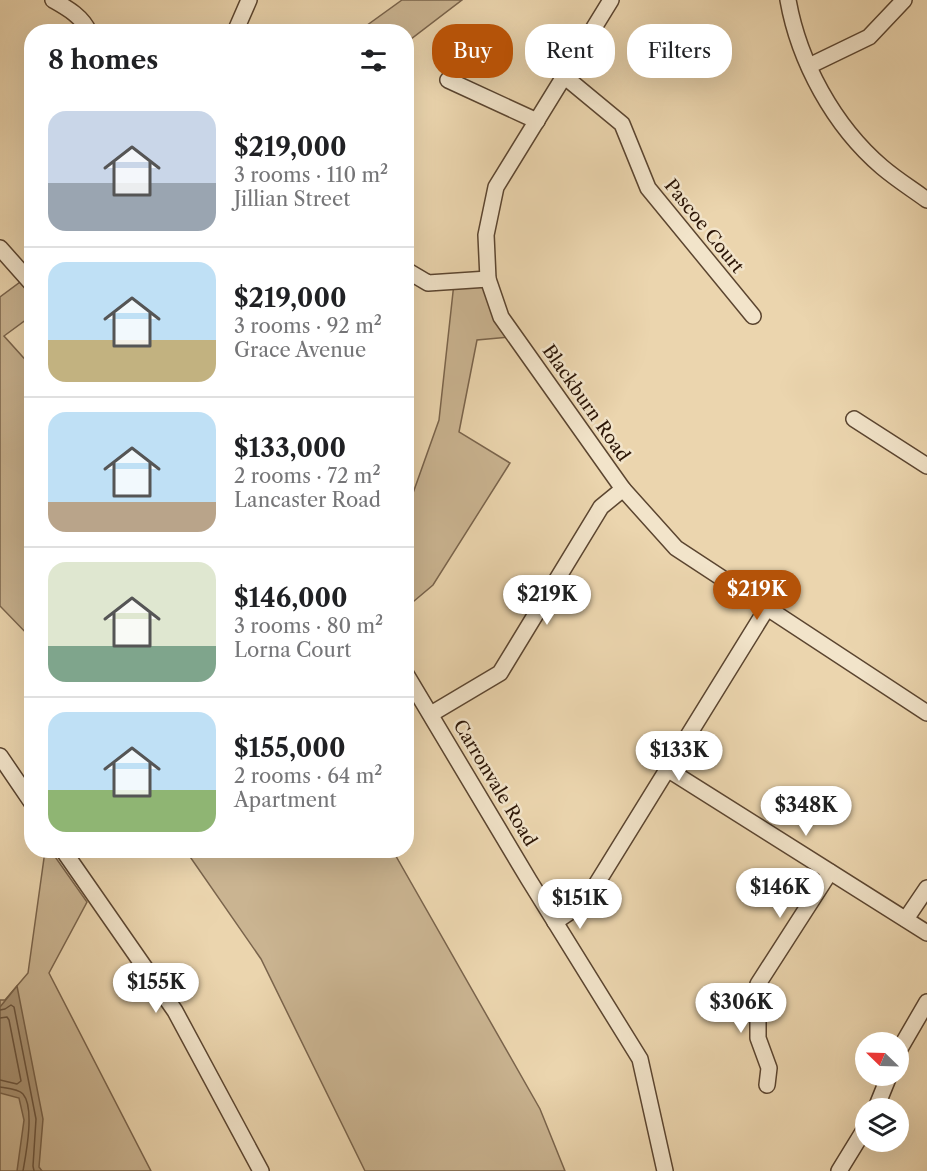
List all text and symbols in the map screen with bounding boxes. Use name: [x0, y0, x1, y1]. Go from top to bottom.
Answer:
chip: Buy: [432, 24, 513, 78]
chip: Rent: [525, 24, 615, 78]
chip: Filters: [627, 24, 732, 78]
text: 8 homes: [48, 44, 158, 76]
icon: filters: [357, 44, 390, 77]
text: $219,000: [234, 131, 347, 163]
icon: home: [96, 135, 168, 207]
text: 3 rooms · 110 m²: [234, 163, 388, 187]
street label: Pascoe Court: [659, 175, 749, 278]
text: Jillian Street: [234, 187, 350, 211]
text: $219,000: [234, 282, 347, 314]
icon: home: [96, 286, 168, 358]
text: 3 rooms · 92 m²: [234, 314, 382, 338]
text: Grace Avenue: [234, 338, 366, 362]
street label: Blackburn Road: [538, 340, 634, 466]
text: $133,000: [234, 432, 346, 464]
icon: home: [96, 436, 168, 508]
text: 2 rooms · 72 m²: [234, 464, 381, 488]
text: Lancaster Road: [234, 488, 381, 512]
pin: $219K: [715, 570, 799, 621]
pin: $219K: [505, 575, 589, 626]
text: $219K: [727, 577, 787, 601]
text: $146,000: [234, 582, 348, 614]
text: $219K: [517, 582, 577, 606]
icon: home: [96, 586, 168, 658]
text: 3 rooms · 80 m²: [234, 614, 383, 638]
text: Lorna Court: [234, 638, 351, 662]
street label: Carronvale Road: [449, 716, 541, 850]
pin: $133K: [637, 731, 721, 782]
text: $155,000: [234, 732, 345, 764]
icon: home: [96, 736, 168, 808]
text: $133K: [650, 738, 708, 762]
text: 2 rooms · 64 m²: [234, 764, 383, 788]
pin: $348K: [764, 786, 848, 837]
text: Apartment: [234, 788, 337, 812]
text: $348K: [775, 793, 837, 817]
pin: $146K: [738, 868, 822, 919]
text: $146K: [750, 875, 810, 899]
pin: $151K: [538, 879, 622, 930]
text: $151K: [552, 886, 608, 910]
pin: $155K: [114, 963, 198, 1014]
text: $155K: [127, 970, 185, 994]
pin: $306K: [699, 983, 783, 1034]
text: $306K: [709, 990, 773, 1014]
north arrow: [855, 1032, 909, 1086]
map controls: [855, 1032, 909, 1152]
button: layers: [855, 1098, 909, 1152]

